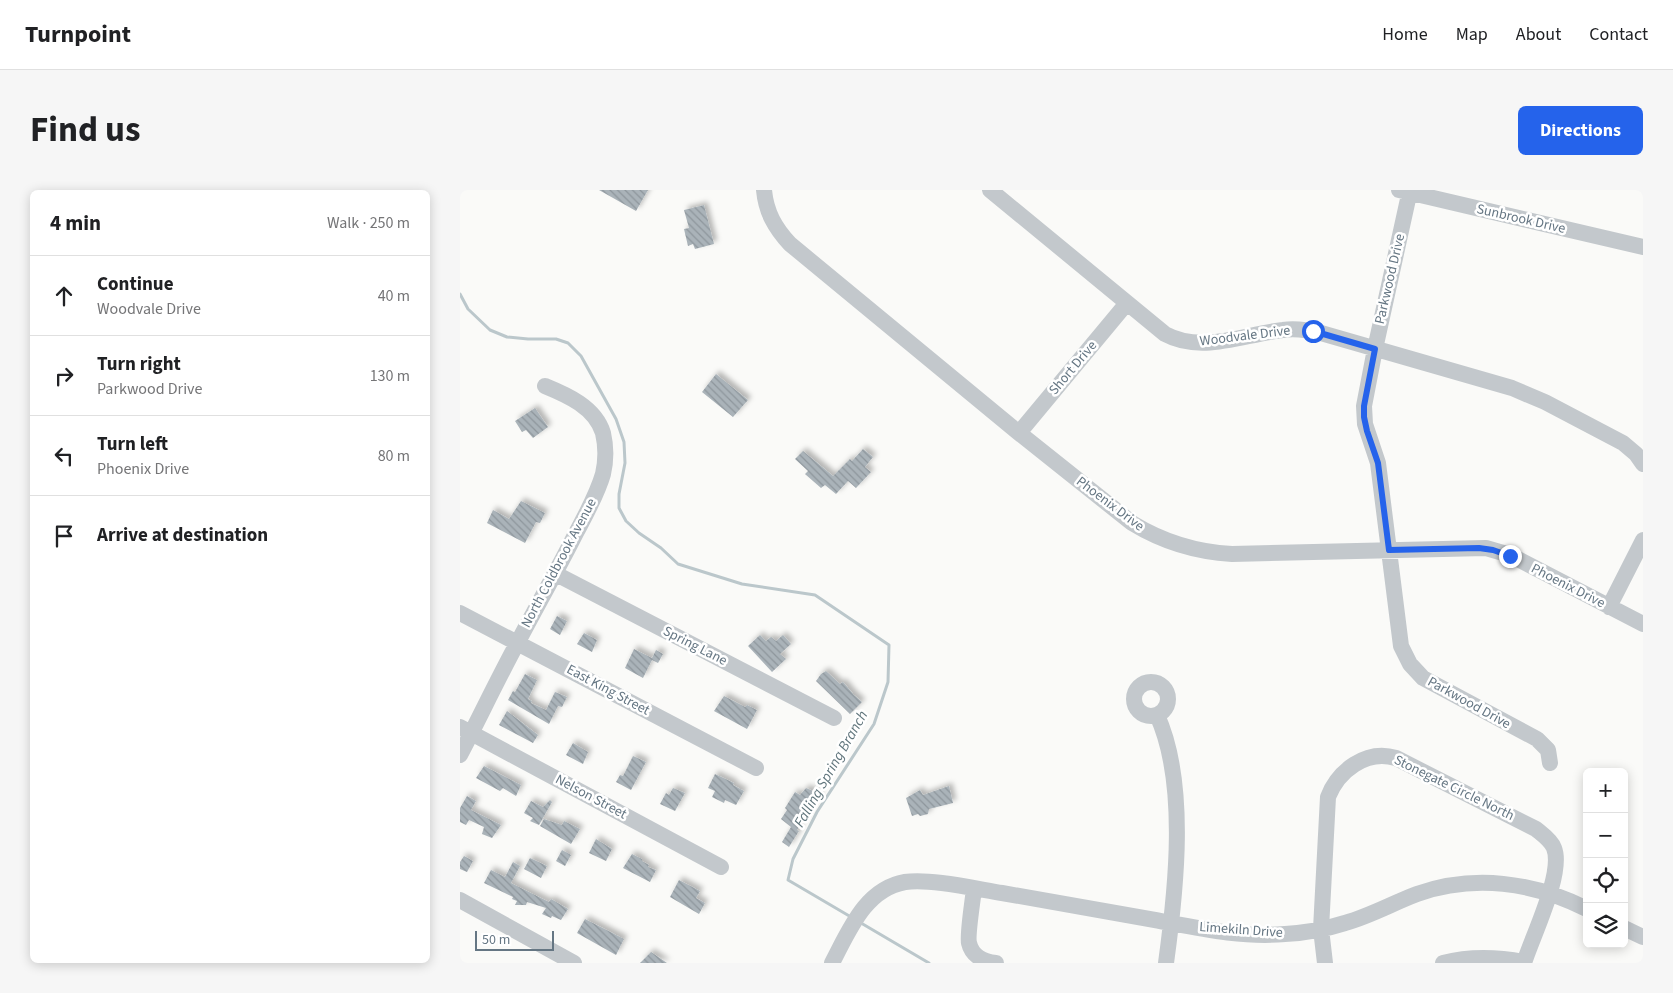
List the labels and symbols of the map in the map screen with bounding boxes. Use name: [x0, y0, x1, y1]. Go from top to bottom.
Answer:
street label: Sunbrook Drive: [1475, 199, 1567, 239]
street label: Parkwood Drive: [1370, 232, 1410, 326]
route start: [1302, 320, 1325, 343]
street label: Woodvale Drive: [1199, 321, 1291, 351]
street label: Short Drive: [1044, 336, 1102, 399]
street label: Phoenix Drive: [1072, 472, 1148, 536]
street label: North Coldbrook Avenue: [516, 495, 602, 631]
route end: [1499, 545, 1522, 568]
street label: Phoenix Drive: [1528, 559, 1608, 613]
street label: Spring Lane: [659, 621, 731, 671]
street label: East King Street: [563, 660, 653, 720]
street label: Parkwood Drive: [1424, 672, 1514, 734]
water label: Falling Spring Branch: [789, 707, 873, 831]
street label: Stonegate Circle North: [1391, 750, 1517, 826]
street label: Nelson Street: [552, 770, 631, 824]
street label: Limekiln Drive: [1199, 917, 1283, 943]
scale bar: [475, 928, 554, 951]

